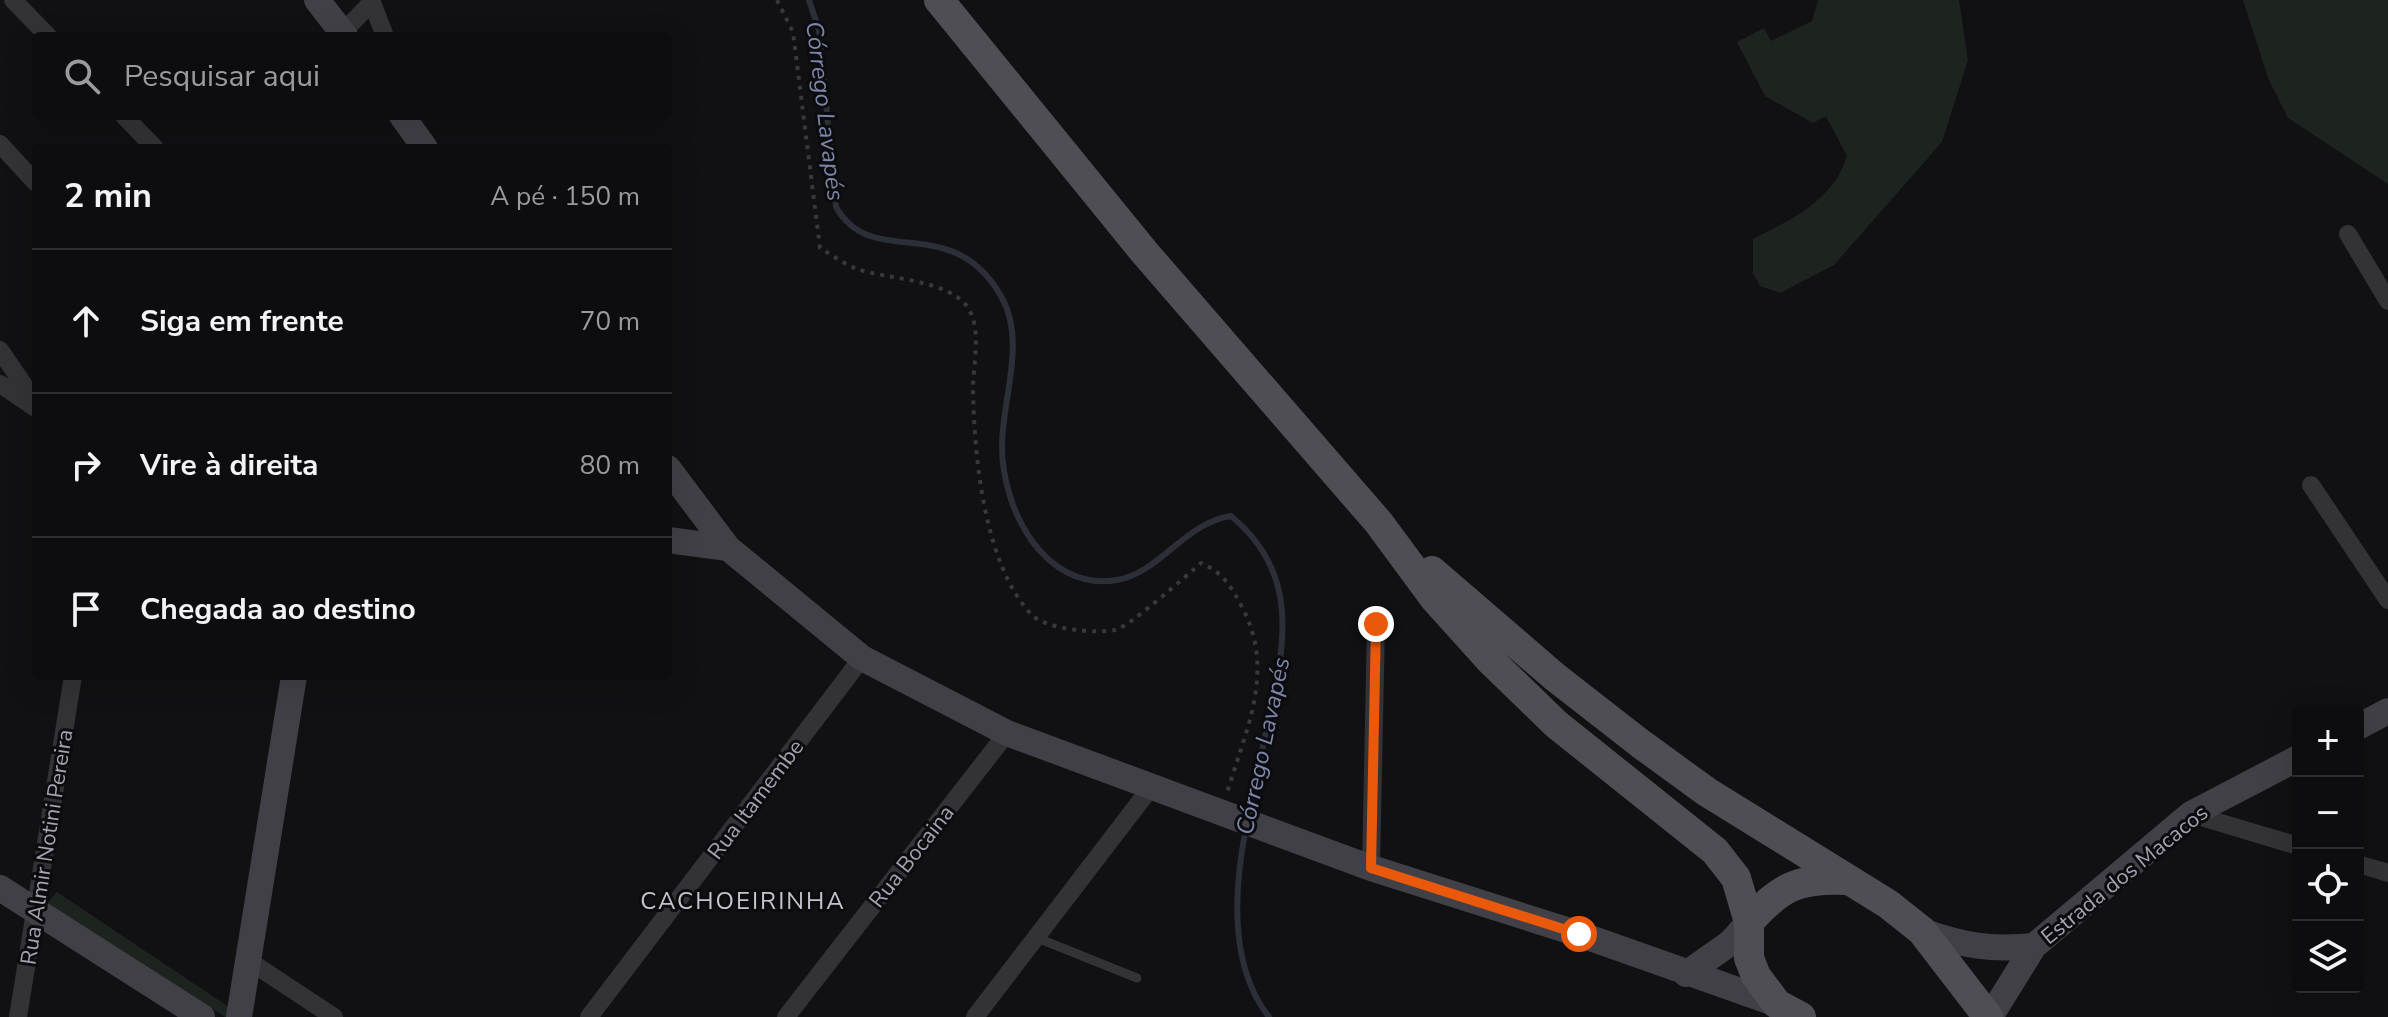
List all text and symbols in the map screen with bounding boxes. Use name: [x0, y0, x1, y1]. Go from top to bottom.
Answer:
water label: Córrego Lavapés: [798, 19, 852, 203]
search box: [32, 32, 672, 120]
icon: search: [60, 54, 104, 98]
text: Pesquisar aqui: [124, 56, 320, 97]
text: 2 min: [64, 173, 152, 219]
text: A pé · 150 m: [490, 179, 640, 214]
icon: ahead: [64, 299, 108, 343]
text: Siga em frente: [140, 301, 344, 342]
text: 70 m: [580, 304, 640, 339]
icon: right: [64, 443, 108, 487]
text: Vire à direita: [140, 445, 318, 486]
text: 80 m: [580, 448, 640, 483]
icon: arrive: [64, 587, 108, 631]
text: Chegada ao destino: [140, 589, 416, 630]
route end: [1358, 606, 1394, 642]
water label: Córrego Lavapés: [1229, 654, 1297, 838]
map controls: [2292, 705, 2364, 993]
button: +: [2292, 705, 2364, 777]
street label: Rua Almir Notini Pereira: [14, 727, 80, 967]
street label: Rua Itamembe: [701, 733, 811, 866]
button: −: [2292, 777, 2364, 849]
street label: Estrada dos Macacos: [2035, 798, 2214, 951]
street label: Rua Bocaina: [862, 799, 961, 914]
button: locate: [2292, 849, 2364, 921]
district label: CACHOEIRINHA: [640, 885, 846, 917]
route start: [1561, 916, 1597, 952]
button: layers: [2292, 921, 2364, 993]

